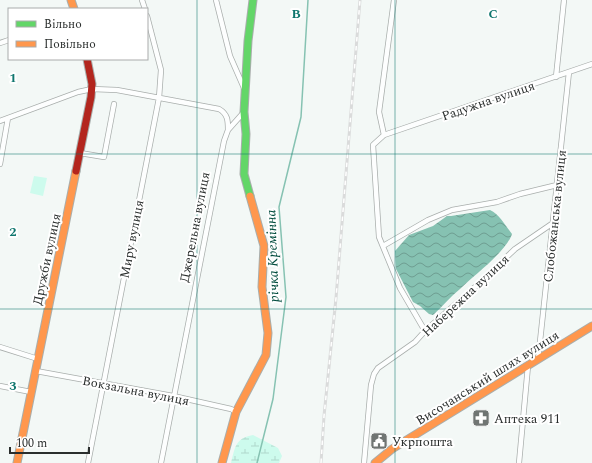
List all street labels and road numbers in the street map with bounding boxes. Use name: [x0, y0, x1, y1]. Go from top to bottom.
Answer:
street label: Радужна вулиця: [439, 76, 538, 126]
street label: Слобожанська вулиця: [538, 149, 572, 283]
street label: Джерельна вулиця: [174, 170, 216, 284]
street label: Миру вулиця: [115, 198, 149, 280]
street label: Дружби вулиця: [28, 211, 66, 307]
street label: Набережна вулиця: [417, 250, 514, 342]
street label: Височанський шлях вулиця: [412, 325, 563, 430]
street label: Вокзальна вулиця: [81, 371, 191, 411]

